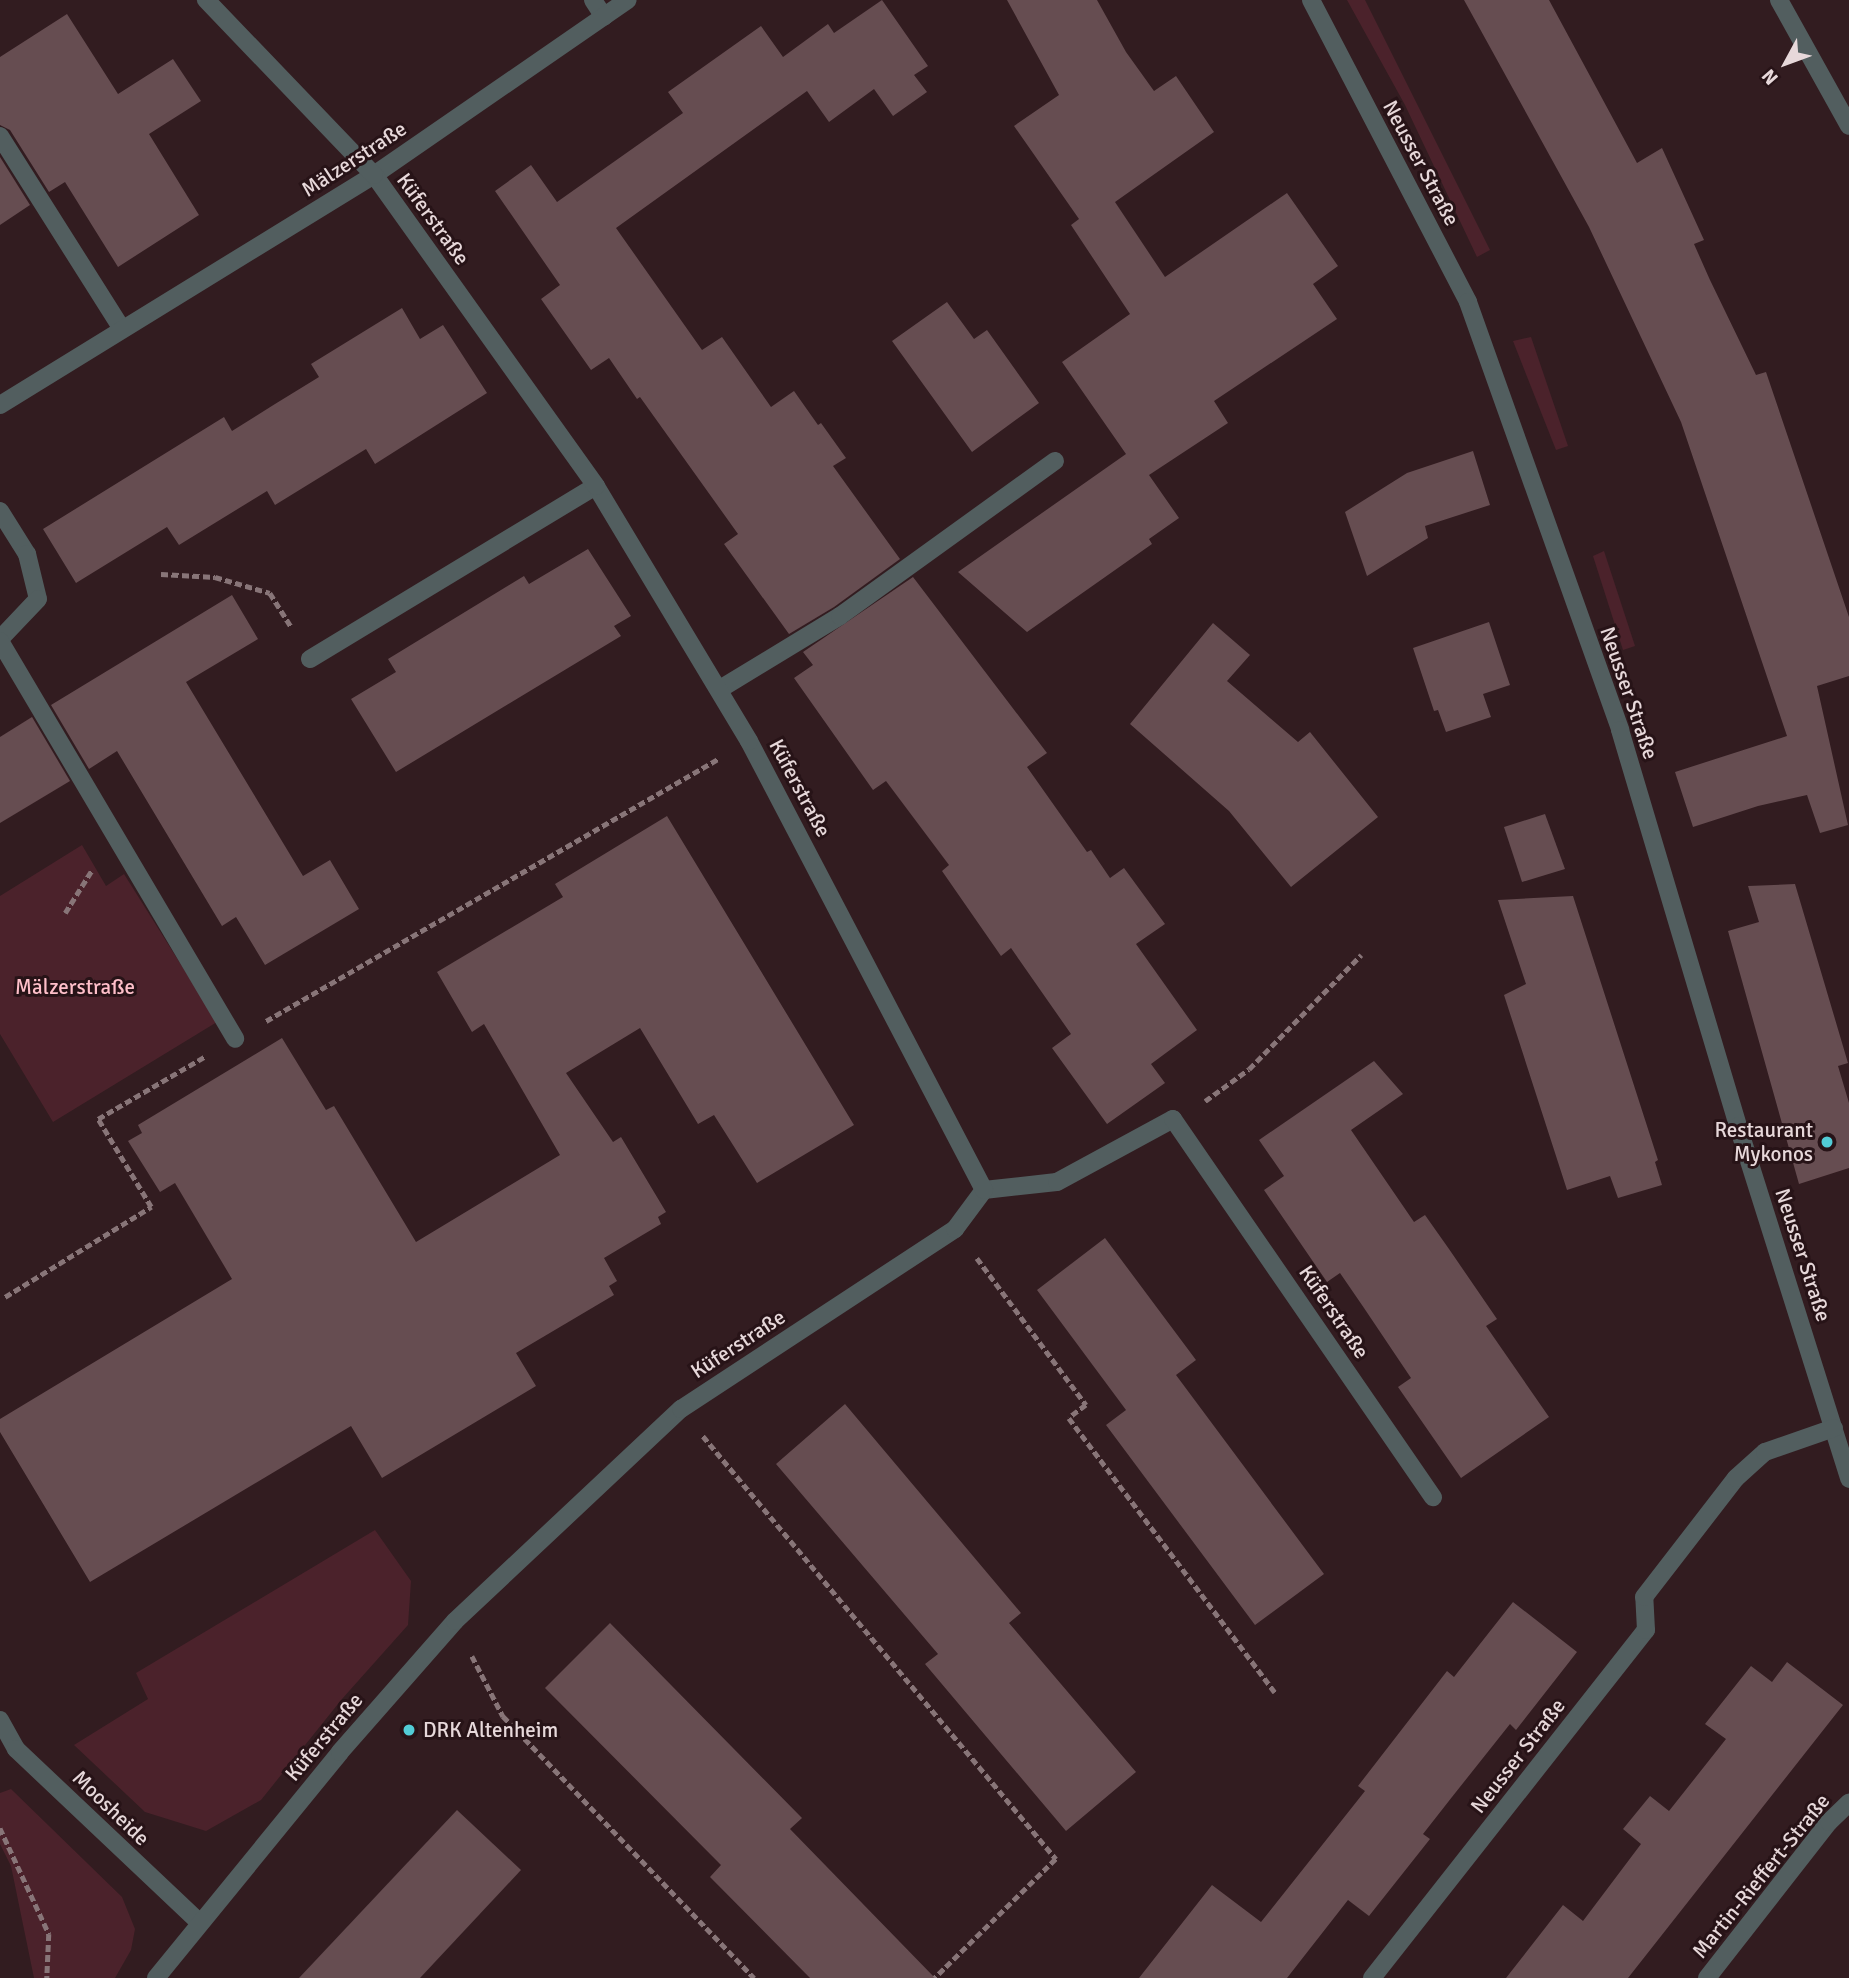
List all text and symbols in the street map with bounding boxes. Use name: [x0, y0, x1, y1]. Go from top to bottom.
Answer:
north arrow: [1751, 28, 1821, 98]
text: N: [1757, 64, 1784, 90]
street label: Neusser Straße: [1377, 96, 1465, 230]
street label: Mälzerstraße: [297, 116, 411, 202]
street label: Küferstraße: [391, 168, 475, 270]
street label: Neusser Straße: [1595, 623, 1663, 763]
street label: Küferstraße: [764, 735, 836, 841]
park label: Mälzerstraße: [15, 974, 135, 1000]
place label: Restaurant Mykonos: [1714, 1117, 1813, 1167]
marker: Restaurant Mykonos: [1819, 1134, 1835, 1150]
street label: Neusser Straße: [1770, 1185, 1836, 1325]
street label: Küferstraße: [1294, 1261, 1374, 1363]
street label: Küferstraße: [686, 1304, 790, 1384]
street label: Küferstraße: [280, 1688, 368, 1786]
street label: Neusser Straße: [1465, 1694, 1571, 1818]
place label: DRK Altenheim: [423, 1717, 558, 1743]
marker: DRK Altenheim: [401, 1722, 417, 1738]
street label: Moosheide: [67, 1765, 155, 1851]
street label: Martin-Rieffert-Straße: [1687, 1789, 1835, 1963]

